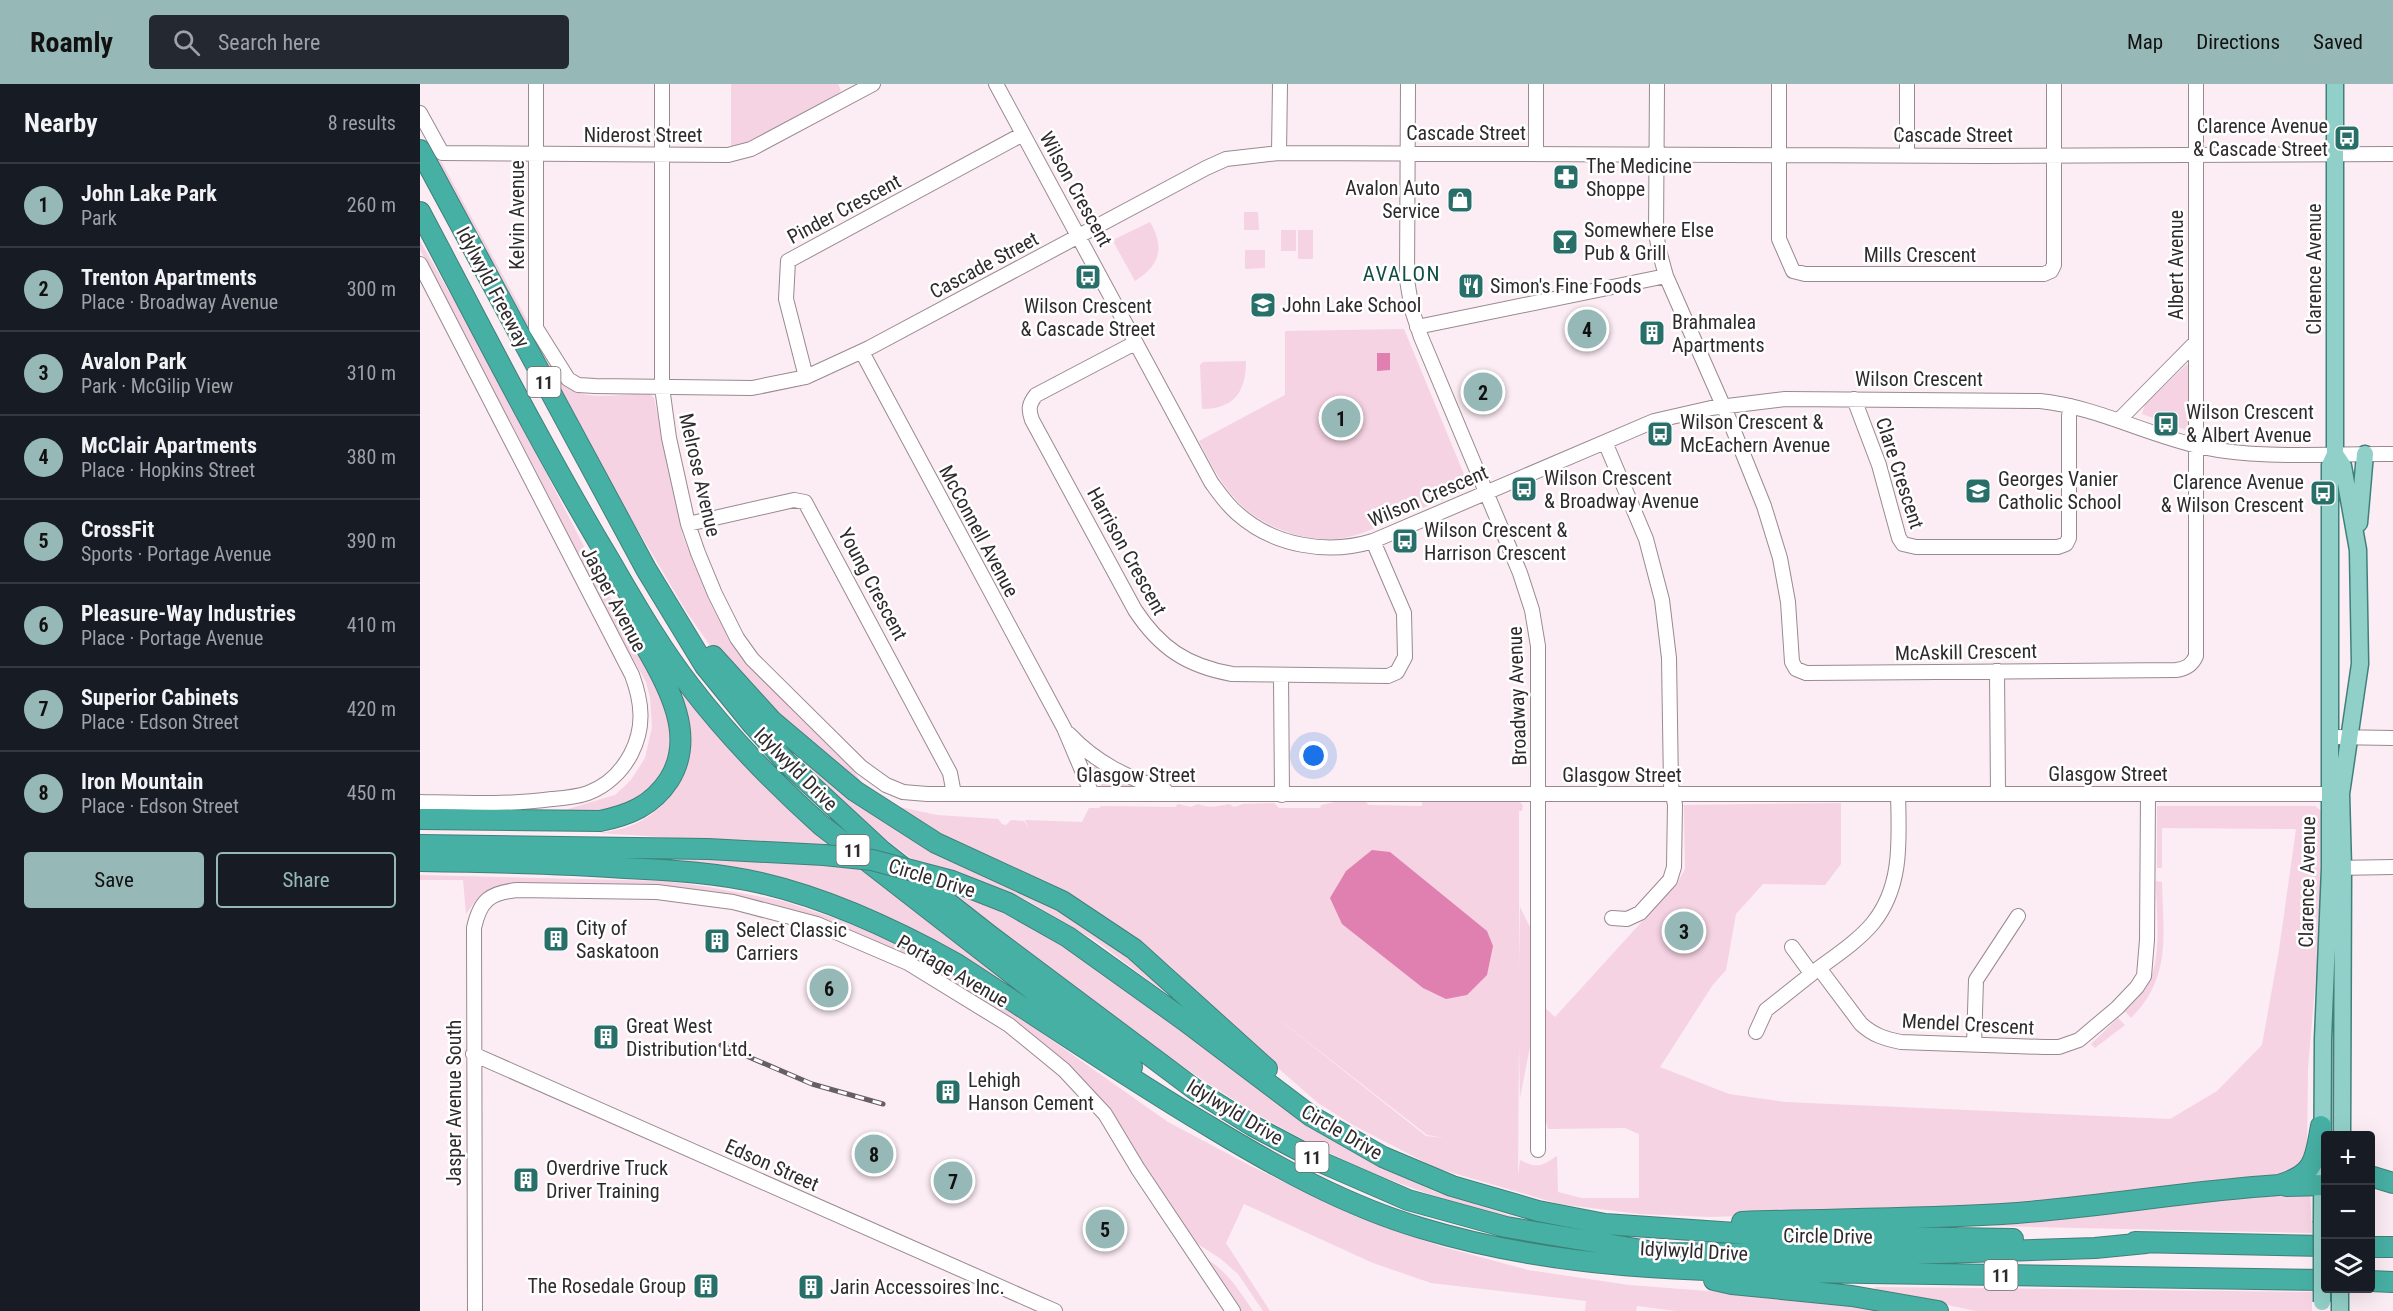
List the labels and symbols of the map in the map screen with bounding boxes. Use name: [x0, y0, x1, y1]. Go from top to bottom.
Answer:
place label: Clarence Avenue & Cascade Street: [2193, 114, 2328, 161]
street label: Cascade Street: [1406, 121, 1526, 145]
street label: Niderost Street: [584, 123, 702, 147]
street label: Cascade Street: [1893, 123, 2013, 147]
bus stop icon: Clarence Avenue & Cascade Street: [2332, 123, 2362, 153]
street label: Wilson Crescent: [1035, 127, 1118, 251]
place label: The Medicine Shoppe: [1586, 154, 1692, 201]
street label: Kelvin Avenue: [505, 160, 529, 270]
pharmacy icon: The Medicine Shoppe: [1551, 162, 1581, 192]
street label: Pinder Crescent: [783, 169, 905, 249]
place label: Avalon Auto Service: [1345, 176, 1440, 223]
shop icon: Avalon Auto Service: [1445, 185, 1475, 215]
street label: Clarence Avenue: [2302, 203, 2326, 335]
street label: Albert Avenue: [2164, 210, 2188, 320]
place label: Somewhere Else Pub & Grill: [1584, 218, 1714, 265]
street label: Idylwyld Freeway: [451, 223, 535, 351]
street label: Cascade Street: [926, 226, 1043, 304]
bar icon: Somewhere Else Pub & Grill: [1550, 227, 1580, 257]
street label: Mills Crescent: [1864, 243, 1976, 267]
bus stop icon: Wilson Crescent & Cascade Street: [1073, 262, 1103, 292]
district label: AVALON: [1363, 262, 1441, 286]
restaurant icon: Simon's Fine Foods: [1456, 271, 1486, 301]
place label: Simon's Fine Foods: [1490, 274, 1642, 298]
school or university icon: John Lake School: [1248, 290, 1278, 320]
place label: John Lake School: [1282, 293, 1421, 317]
place label: Wilson Crescent & Cascade Street: [1020, 294, 1156, 341]
pin: 4: [1568, 306, 1606, 352]
place label: Brahmalea Apartments: [1672, 310, 1765, 357]
building icon: Brahmalea Apartments: [1637, 318, 1667, 348]
road number: 11: [528, 367, 560, 397]
street label: Wilson Crescent: [1855, 367, 1983, 391]
pin: 2: [1464, 370, 1502, 414]
pin: 1: [1322, 396, 1360, 440]
place label: Wilson Crescent & Albert Avenue: [2186, 400, 2314, 447]
bus stop icon: Wilson Crescent & Albert Avenue: [2151, 409, 2181, 439]
place label: Wilson Crescent & McEachern Avenue: [1680, 410, 1830, 457]
street label: Melrose Avenue: [674, 411, 726, 539]
street label: Clare Crescent: [1871, 414, 1929, 532]
bus stop icon: Wilson Crescent & McEachern Avenue: [1645, 419, 1675, 449]
street label: Wilson Crescent: [1364, 460, 1492, 532]
street label: McConnell Avenue: [934, 461, 1024, 601]
place label: Wilson Crescent & Broadway Avenue: [1544, 466, 1699, 513]
place label: Georges Vanier Catholic School: [1998, 467, 2121, 514]
place label: Clarence Avenue & Wilson Crescent: [2161, 470, 2304, 517]
bus stop icon: Wilson Crescent & Broadway Avenue: [1509, 474, 1539, 504]
school or university icon: Georges Vanier Catholic School: [1963, 476, 1993, 506]
bus stop icon: Clarence Avenue & Wilson Crescent: [2308, 478, 2338, 508]
street label: Harrison Crescent: [1082, 483, 1172, 619]
place label: Wilson Crescent & Harrison Crescent: [1424, 518, 1567, 565]
street label: Young Crescent: [833, 524, 913, 644]
bus stop icon: Wilson Crescent & Harrison Crescent: [1390, 526, 1420, 556]
street label: Jasper Avenue: [576, 542, 652, 656]
street label: Broadway Avenue: [1503, 626, 1531, 766]
street label: McAskill Crescent: [1895, 639, 2037, 665]
street label: Idylwyld Drive: [749, 722, 843, 816]
your location: [1299, 741, 1328, 770]
street label: Glasgow Street: [2048, 762, 2168, 786]
street label: Glasgow Street: [1076, 763, 1196, 787]
street label: Glasgow Street: [1562, 763, 1682, 787]
street label: Clarence Avenue: [2294, 816, 2320, 948]
road number: 11: [836, 835, 870, 865]
street label: Circle Drive: [886, 853, 978, 903]
pin: 3: [1664, 908, 1704, 954]
place label: City of Saskatoon: [576, 916, 659, 963]
place label: Select Classic Carriers: [736, 918, 847, 965]
building icon: City of Saskatoon: [541, 924, 571, 954]
building icon: Select Classic Carriers: [702, 926, 732, 956]
street label: Portage Avenue: [893, 929, 1013, 1013]
pin: 6: [810, 966, 848, 1010]
street label: Mendel Crescent: [1901, 1009, 2035, 1039]
place label: Great West Distribution Ltd.: [626, 1014, 753, 1061]
street label: Jasper Avenue South: [442, 1020, 466, 1186]
building icon: Great West Distribution Ltd.: [591, 1022, 621, 1052]
place label: Lehigh Hanson Cement: [968, 1068, 1094, 1115]
street label: Idylwyld Drive: [1182, 1074, 1288, 1150]
building icon: Lehigh Hanson Cement: [933, 1077, 963, 1107]
street label: Circle Drive: [1297, 1099, 1387, 1165]
pin: 8: [854, 1132, 894, 1176]
street label: Edson Street: [721, 1134, 823, 1196]
road number: 11: [1296, 1142, 1328, 1172]
place label: Overdrive Truck Driver Training: [546, 1156, 668, 1203]
pin: 7: [934, 1158, 972, 1204]
building icon: Overdrive Truck Driver Training: [511, 1165, 541, 1195]
pin: 5: [1086, 1206, 1124, 1252]
street label: Circle Drive: [1783, 1223, 1873, 1249]
street label: Idylwyld Drive: [1639, 1236, 1749, 1266]
road number: 11: [1984, 1260, 2018, 1290]
building icon: The Rosedale Group: [691, 1271, 721, 1301]
building icon: Jarin Accessoires Inc.: [796, 1272, 826, 1302]
place label: The Rosedale Group: [527, 1274, 686, 1298]
place label: Jarin Accessoires Inc.: [830, 1275, 1005, 1299]

